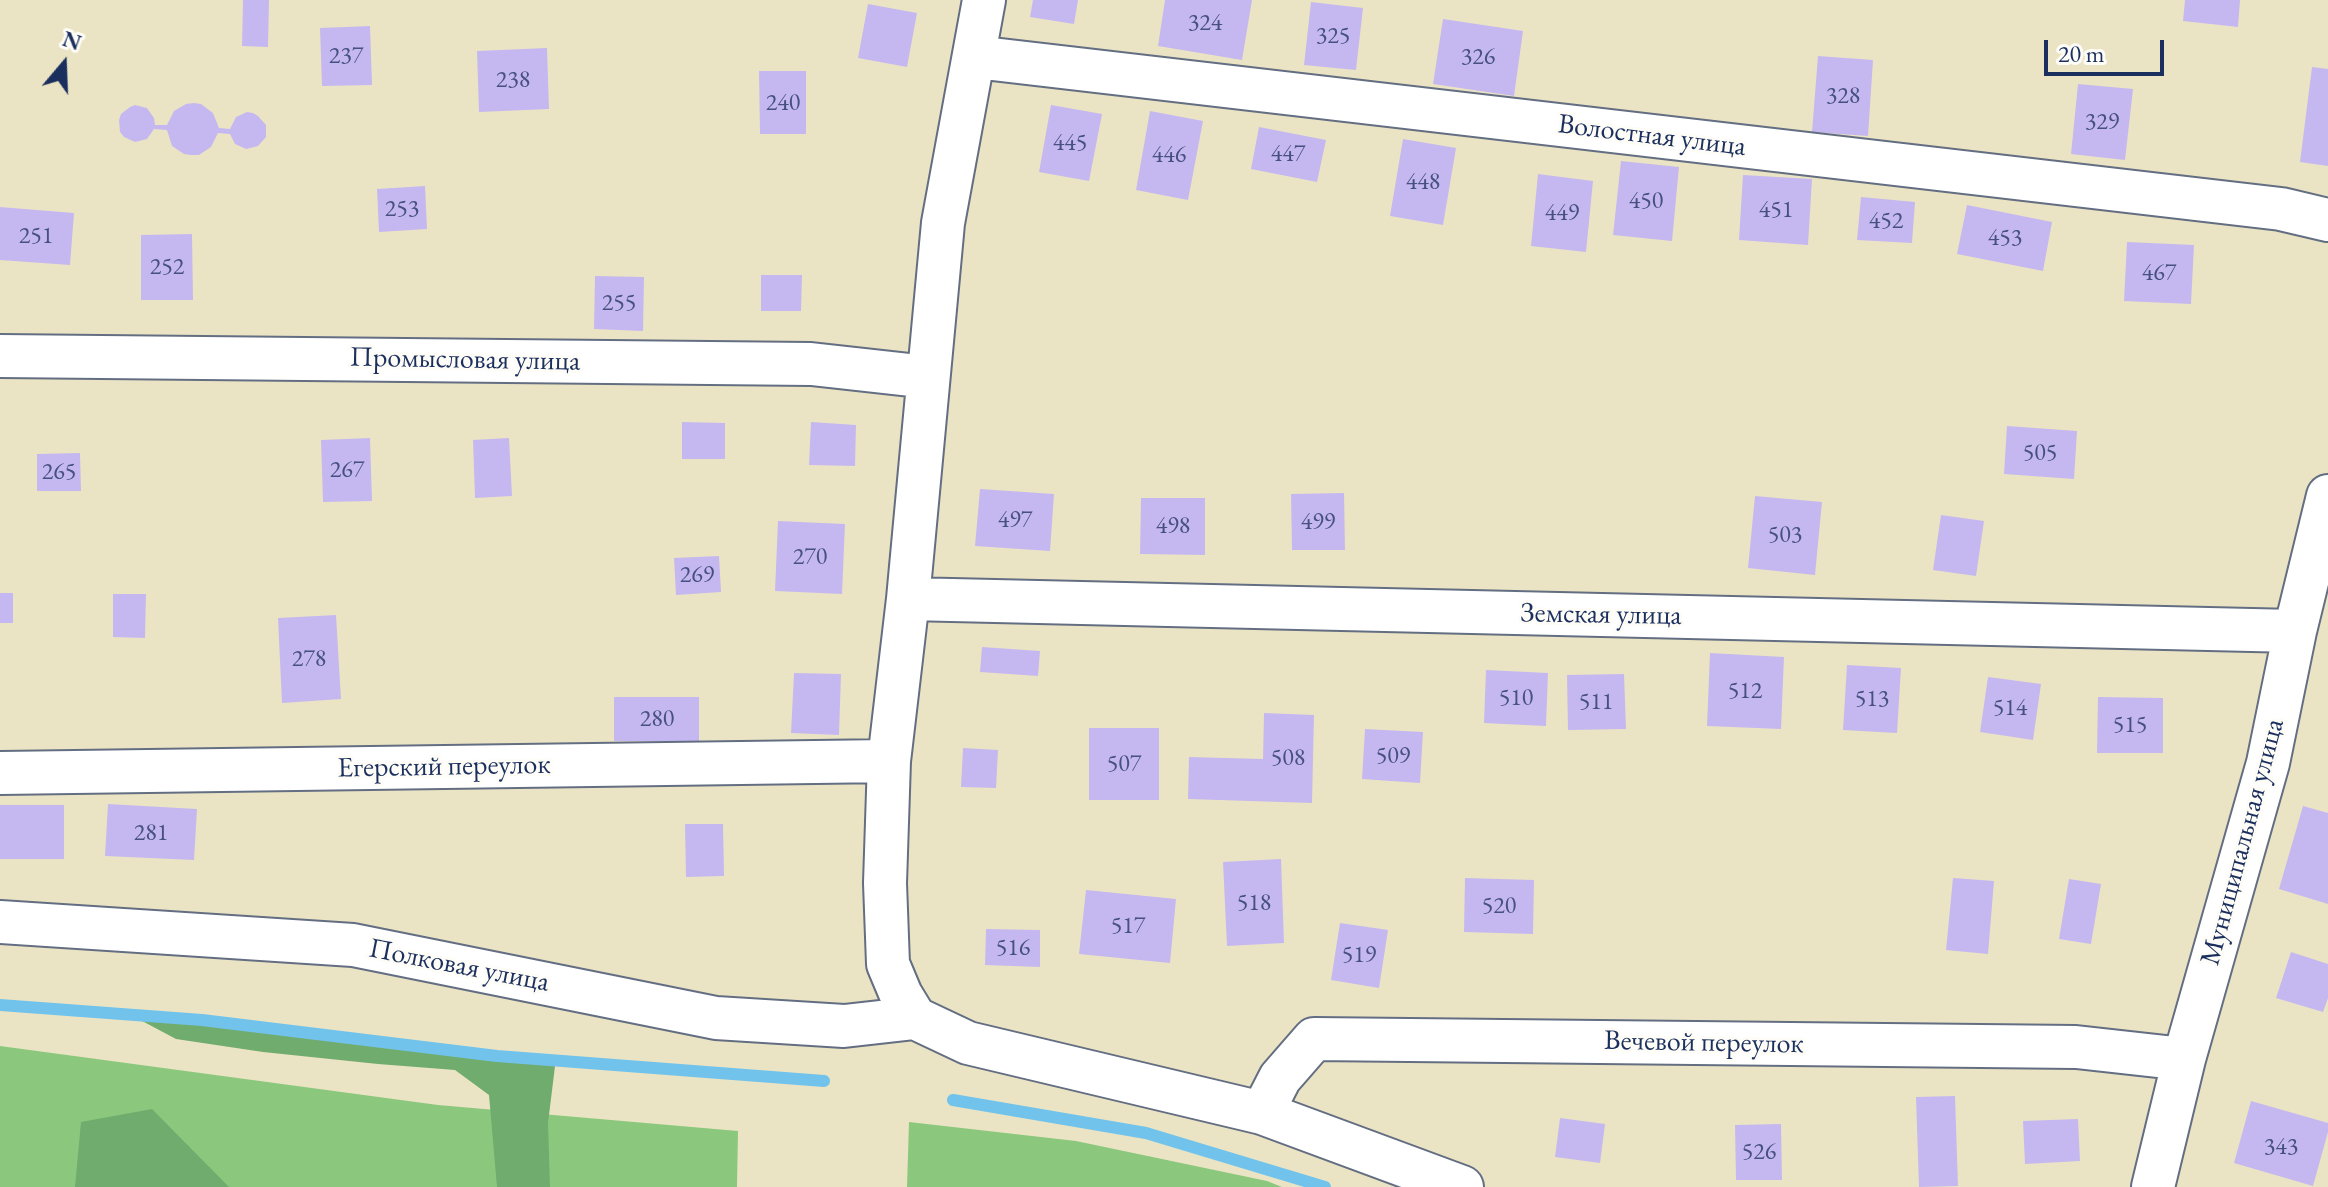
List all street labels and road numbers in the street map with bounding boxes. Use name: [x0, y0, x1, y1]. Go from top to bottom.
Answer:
street label: Волостная улица: [1556, 108, 1748, 164]
street label: Промысловая улица: [349, 341, 581, 379]
street label: Земская улица: [1520, 597, 1682, 633]
street label: Муниципальная улица: [2194, 715, 2292, 969]
street label: Егерский переулок: [337, 748, 551, 786]
street label: Полковая улица: [366, 932, 552, 1000]
street label: Вечевой переулок: [1604, 1024, 1804, 1062]

